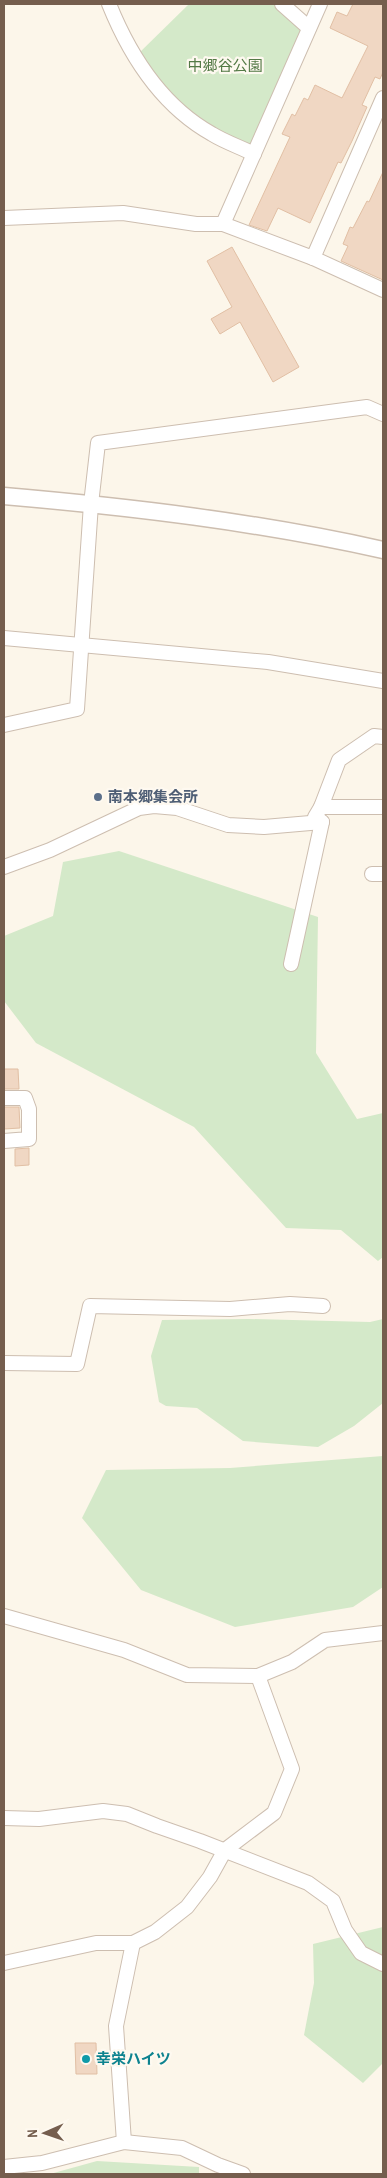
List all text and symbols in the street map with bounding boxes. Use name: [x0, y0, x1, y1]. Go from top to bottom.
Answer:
park label: 中郷谷公園: [187, 55, 263, 76]
place label: 南本郷集会所: [108, 786, 198, 807]
marker: 南本郷集会所: [92, 791, 104, 803]
place label: 幸栄ハイツ: [96, 2048, 171, 2069]
marker: 幸栄ハイツ: [80, 2053, 92, 2065]
north arrow: [20, 2108, 70, 2158]
text: N: [23, 2129, 41, 2138]

